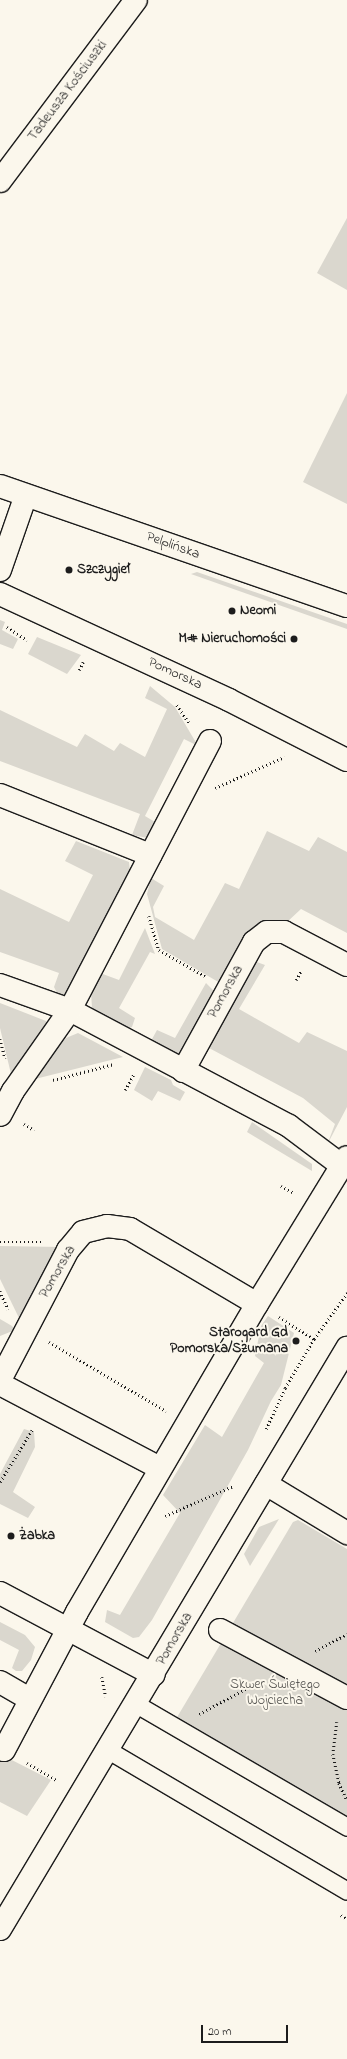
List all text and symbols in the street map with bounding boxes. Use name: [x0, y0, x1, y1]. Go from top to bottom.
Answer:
street label: Tadeusza Kościuszki: [25, 38, 111, 144]
street label: Pelplińska: [144, 529, 202, 563]
place label: Szczygieł: [77, 562, 130, 578]
marker: Szczygieł: [64, 565, 74, 575]
place label: Neomi: [240, 603, 276, 619]
marker: Neomi: [227, 606, 237, 616]
place label: M# Nieruchomości: [179, 631, 286, 647]
marker: M# Nieruchomości: [289, 634, 299, 644]
street label: Pomorska: [145, 654, 205, 694]
street label: Pomorska: [205, 963, 247, 1021]
street label: Pomorska: [36, 1243, 80, 1301]
place label: Starogard Gd Pomorska/Szumana: [170, 1325, 288, 1358]
marker: Starogard Gd Pomorska/Szumana: [291, 1336, 301, 1346]
place label: Żabka: [19, 1528, 55, 1544]
marker: Żabka: [6, 1531, 16, 1541]
street label: Pomorska: [153, 1610, 197, 1668]
park label: Skwer Świętego Wojciecha: [230, 1677, 320, 1710]
scale bar: [203, 2017, 290, 2043]
text: 20 m: [208, 2023, 231, 2041]

